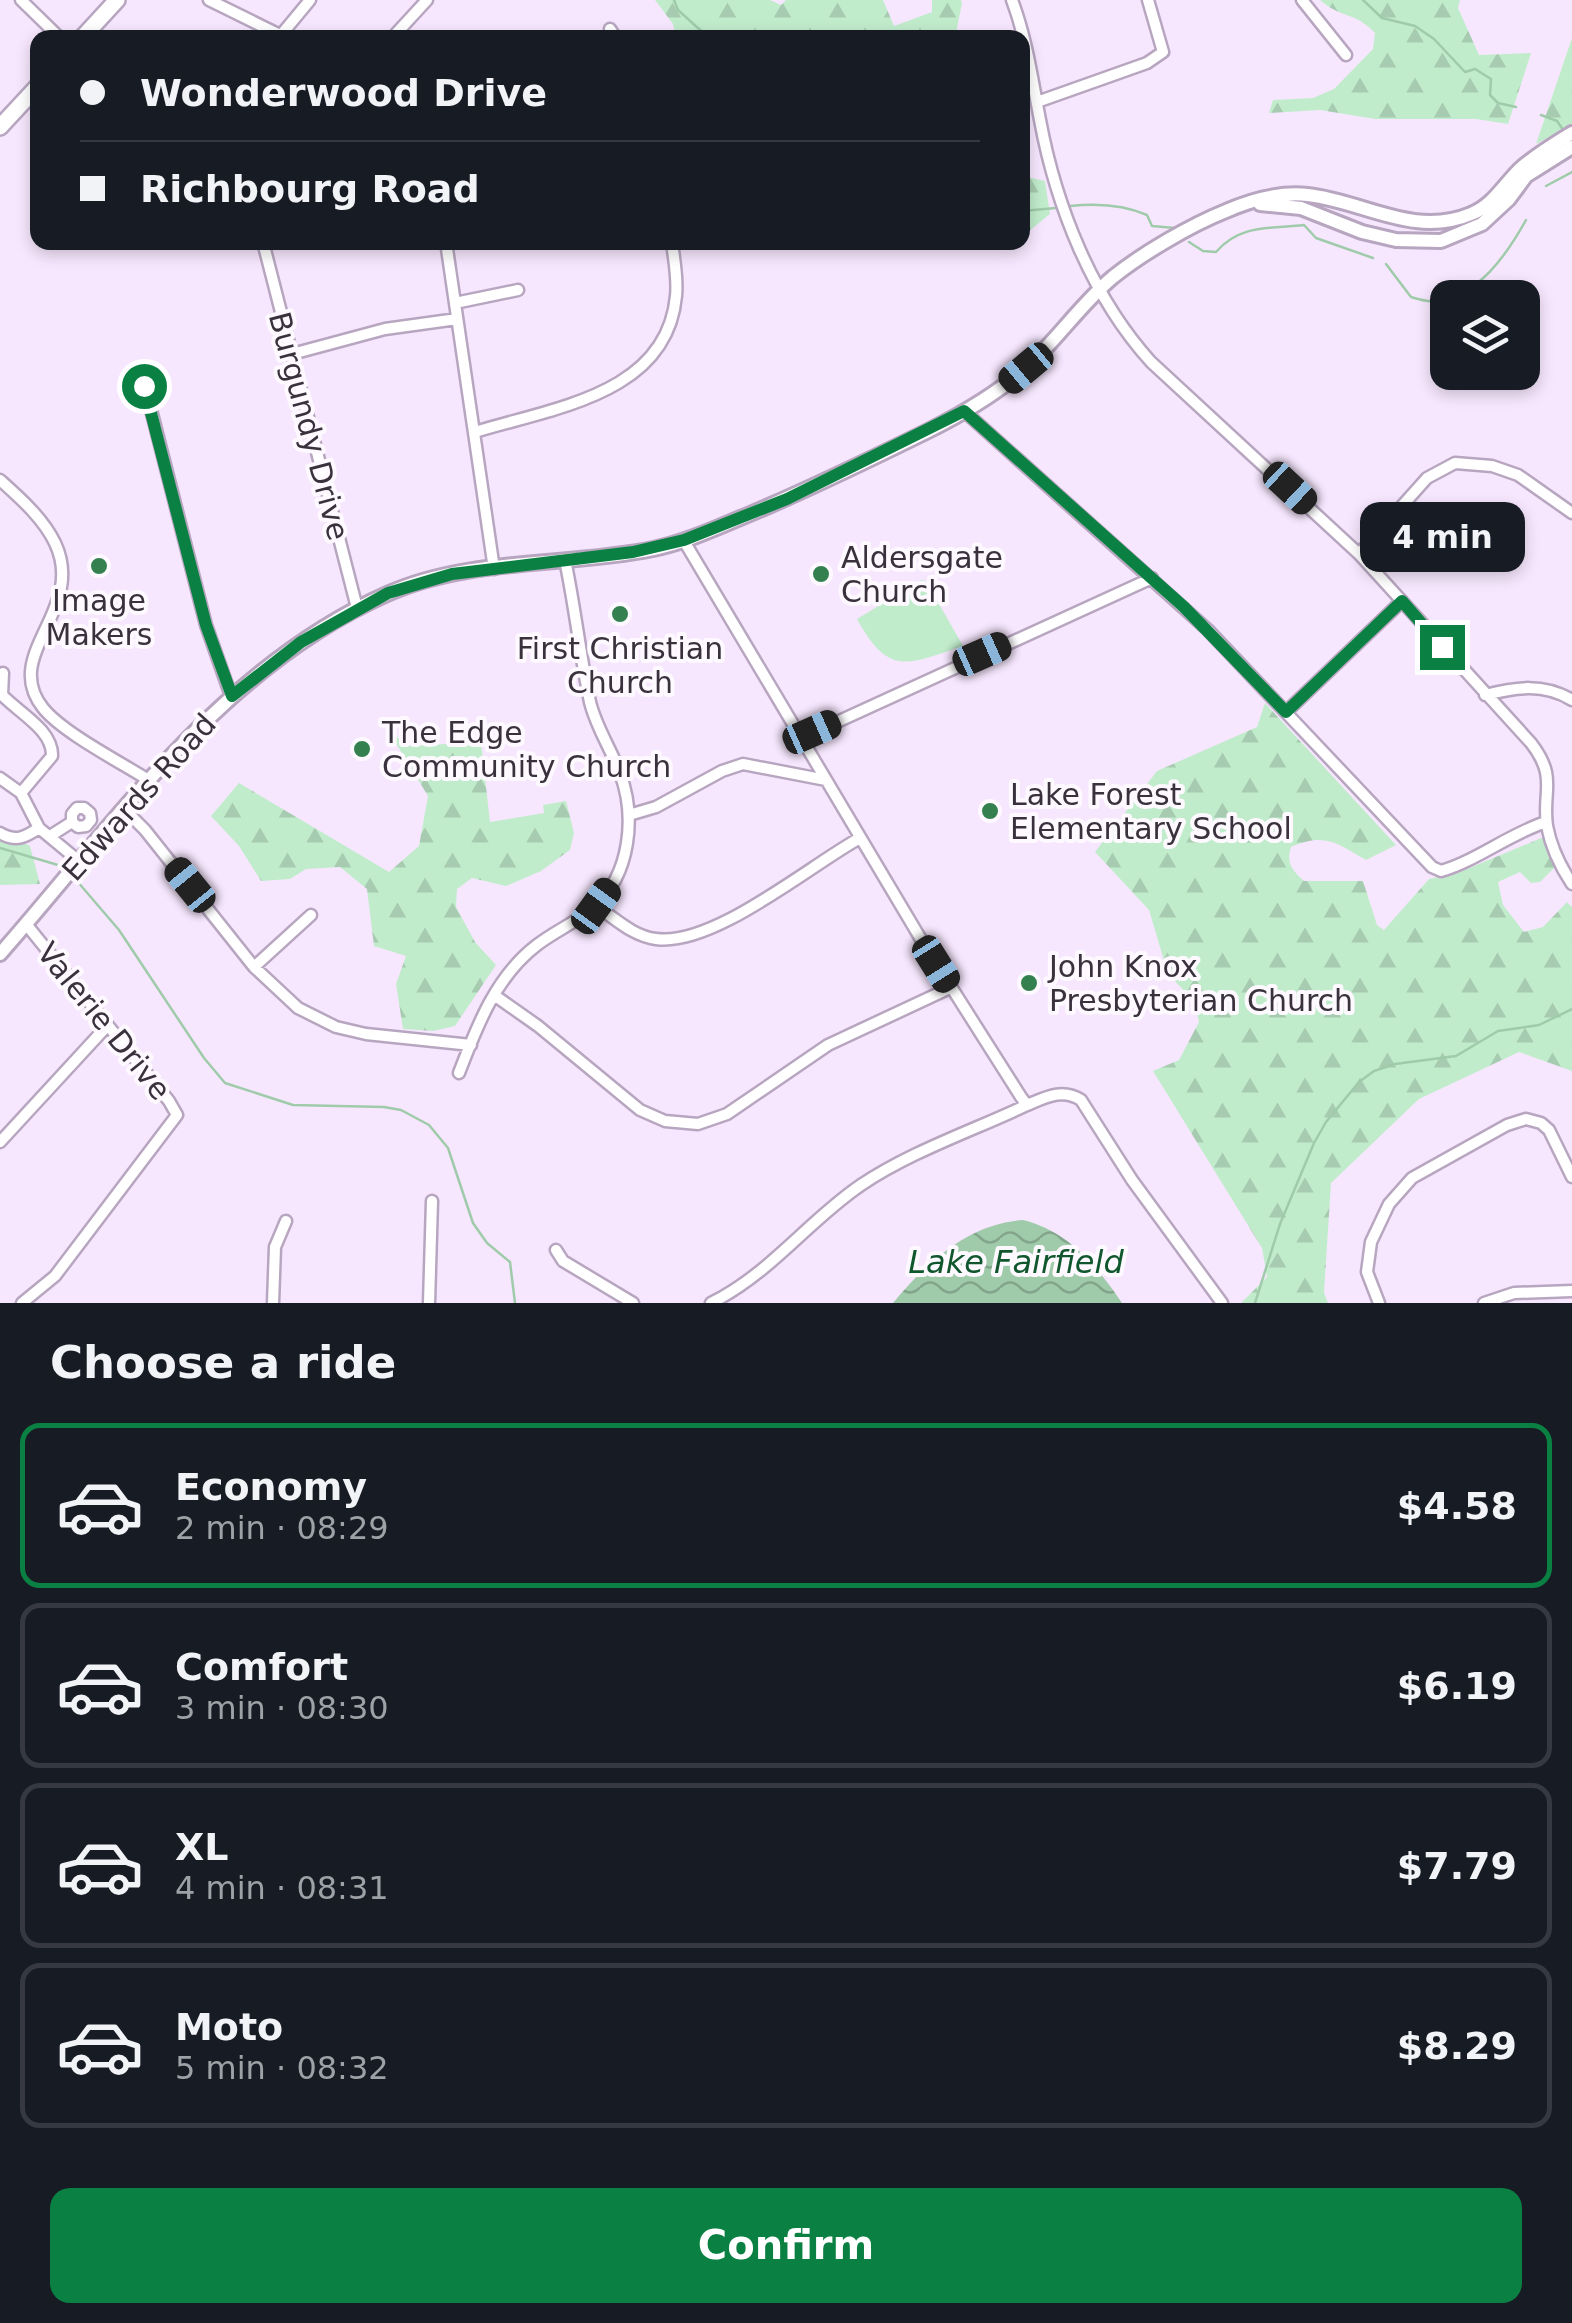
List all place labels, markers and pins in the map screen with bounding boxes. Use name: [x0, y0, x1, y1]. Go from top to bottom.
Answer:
place label: Aldersgate Church: [841, 540, 1003, 609]
marker: Image Makers: [88, 555, 110, 577]
marker: Aldersgate Church: [810, 563, 832, 585]
place label: Image Makers: [46, 583, 153, 652]
marker: First Christian Church: [609, 603, 631, 625]
place label: First Christian Church: [517, 631, 723, 700]
place label: The Edge Community Church: [381, 715, 671, 784]
marker: The Edge Community Church: [351, 738, 373, 760]
place label: Lake Forest Elementary School: [1010, 777, 1292, 846]
marker: Lake Forest Elementary School: [979, 800, 1001, 822]
place label: John Knox Presbyterian Church: [1047, 949, 1353, 1018]
marker: John Knox Presbyterian Church: [1018, 972, 1040, 994]

